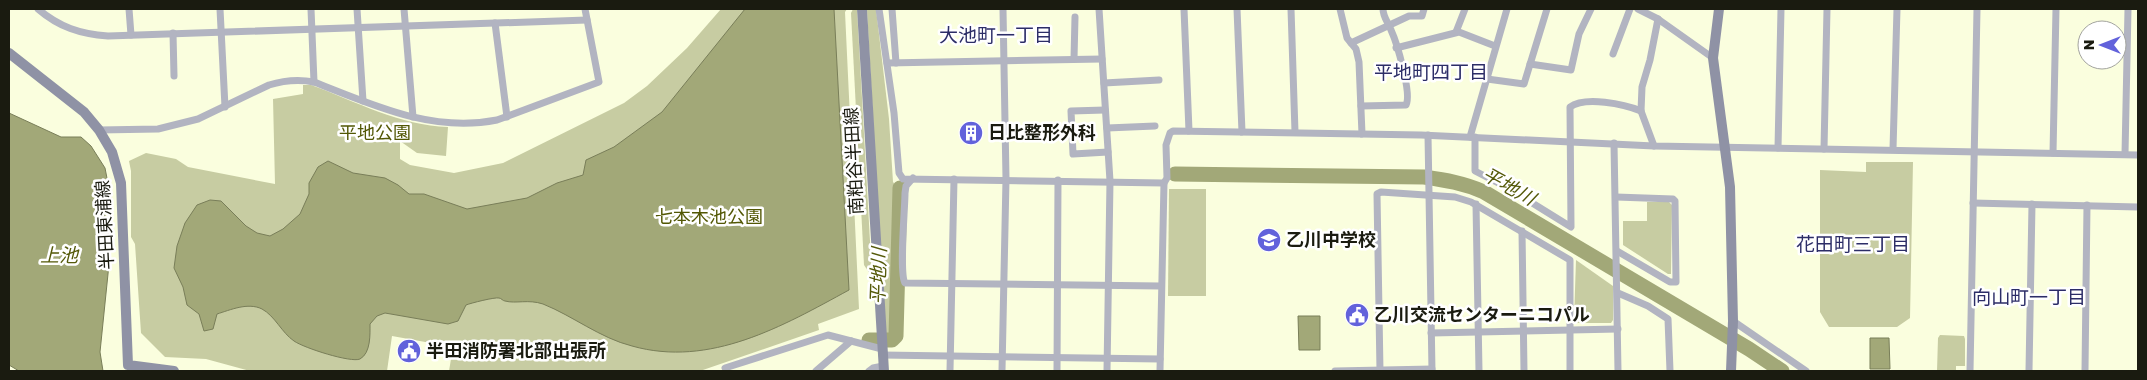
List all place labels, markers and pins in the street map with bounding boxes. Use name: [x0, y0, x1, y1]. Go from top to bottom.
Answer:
building icon: 日比整形外科: [958, 120, 984, 146]
place label: 日比整形外科: [988, 121, 1096, 143]
school or university icon: 乙川中学校: [1256, 227, 1282, 253]
place label: 乙川中学校: [1286, 228, 1376, 250]
public building icon: 乙川交流センターニコパル: [1344, 302, 1370, 328]
place label: 乙川交流センターニコパル: [1374, 303, 1590, 325]
public building icon: 半田消防署北部出張所: [396, 338, 422, 364]
place label: 半田消防署北部出張所: [426, 339, 606, 361]

